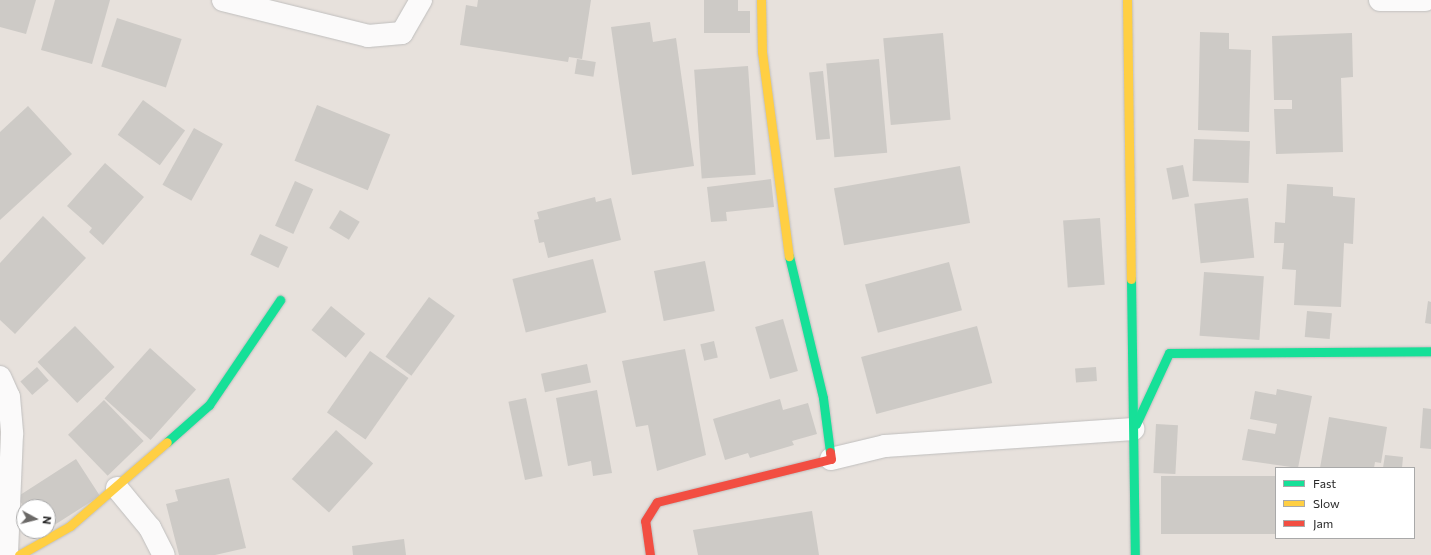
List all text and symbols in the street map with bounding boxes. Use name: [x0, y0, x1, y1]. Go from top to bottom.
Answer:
legend: [1275, 467, 1415, 539]
text: Fast: [1313, 476, 1336, 490]
text: Slow: [1313, 496, 1340, 510]
north arrow: [16, 499, 56, 539]
text: N: [40, 515, 54, 525]
text: Jam: [1313, 516, 1333, 530]

